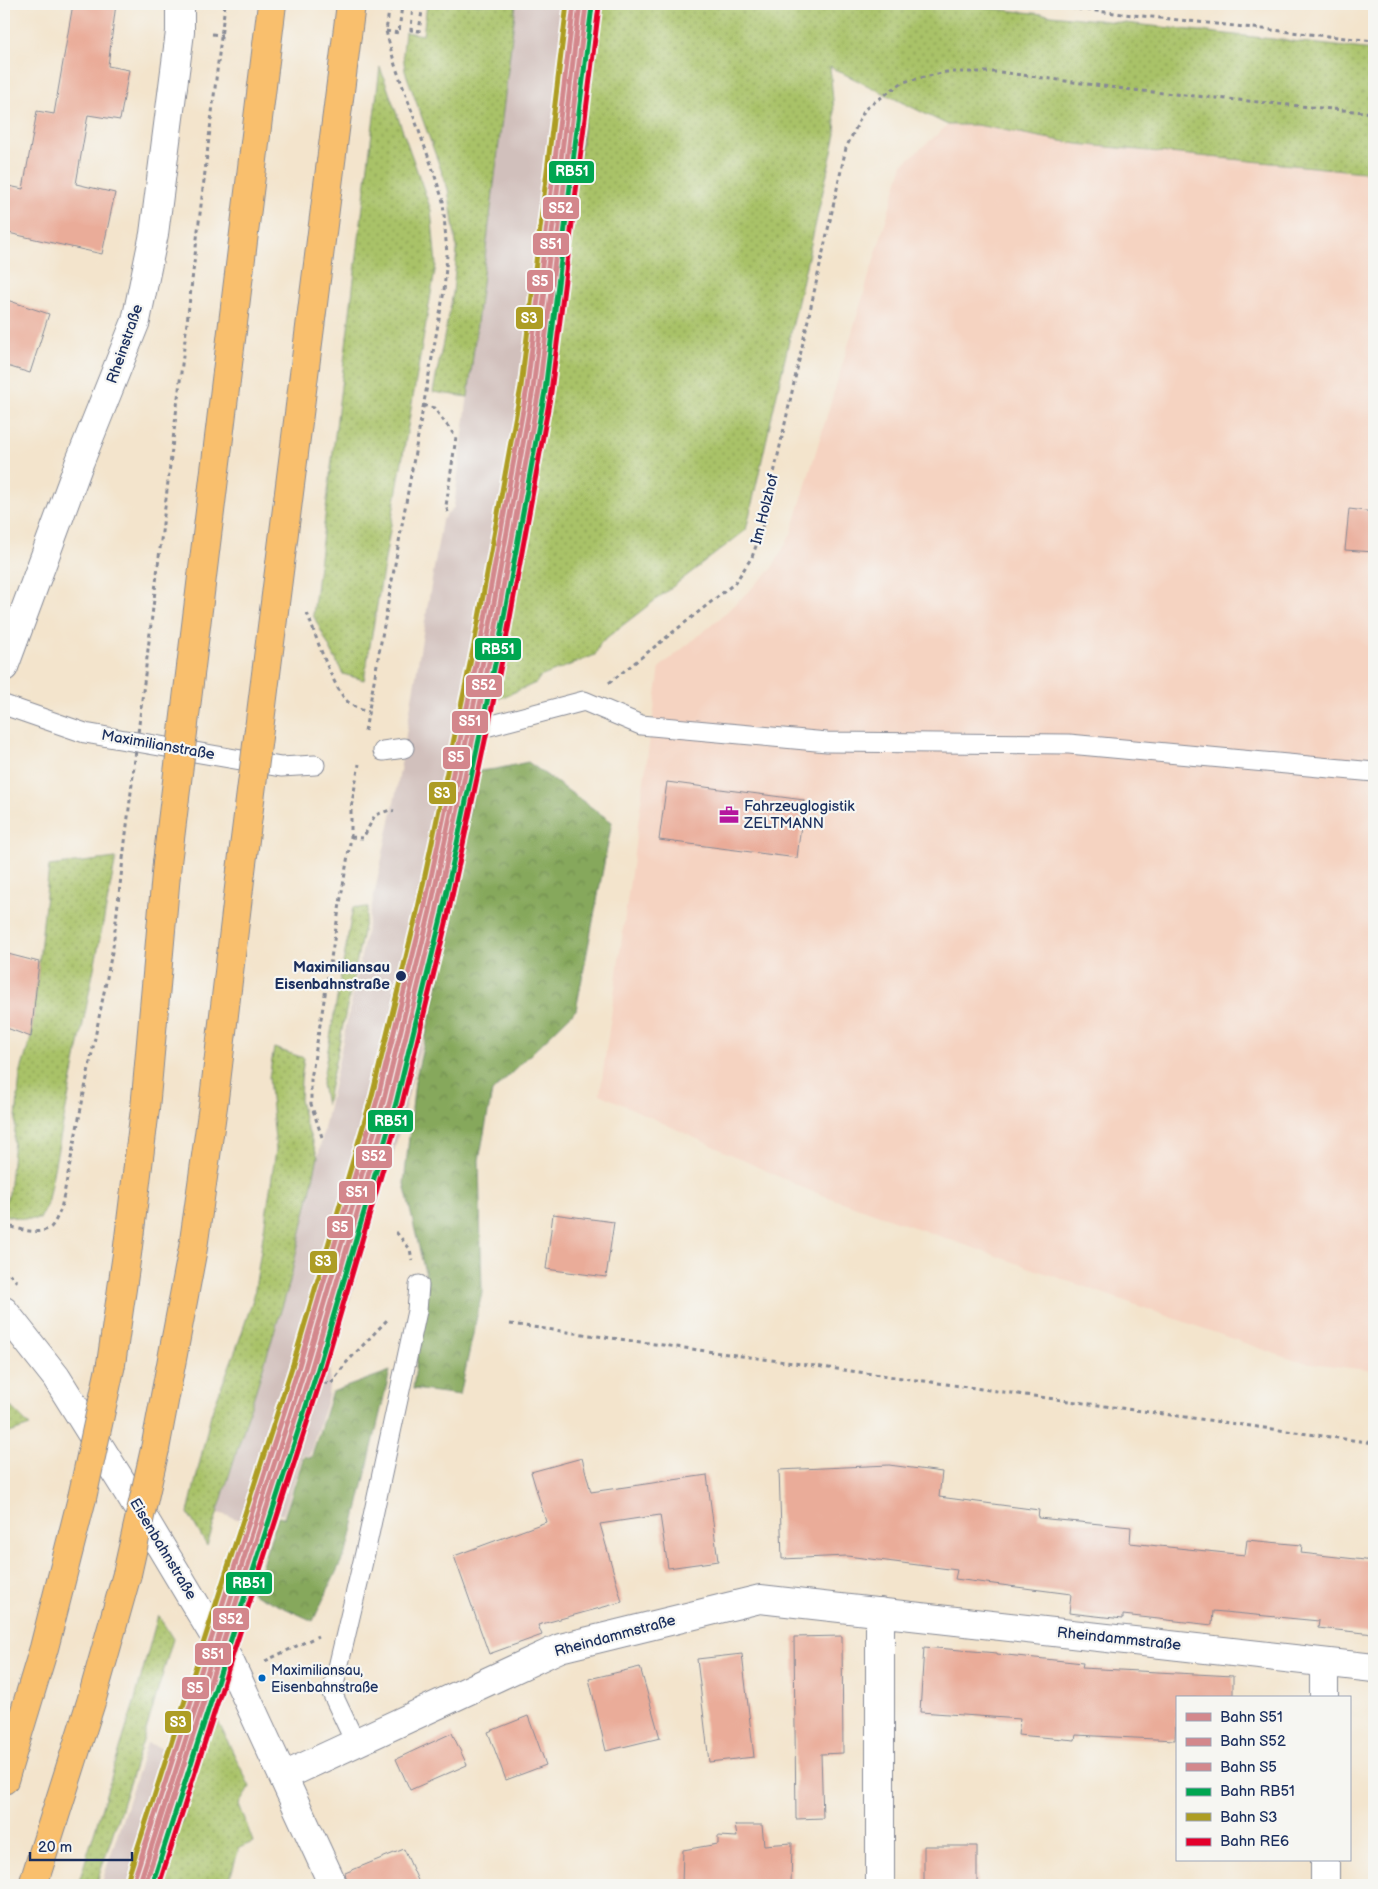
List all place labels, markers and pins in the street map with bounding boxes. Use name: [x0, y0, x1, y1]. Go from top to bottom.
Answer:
place label: Fahrzeuglogistik ZELTMANN: [743, 797, 855, 833]
office icon: Fahrzeuglogistik ZELTMANN: [718, 804, 740, 826]
place label: Maximiliansau Eisenbahnstraße: [274, 958, 390, 994]
marker: Maximiliansau Eisenbahnstraße: [394, 969, 408, 983]
place label: Maximiliansau, Eisenbahnstraße: [271, 1662, 378, 1696]
marker: Maximiliansau, Eisenbahnstraße: [257, 1673, 267, 1683]

